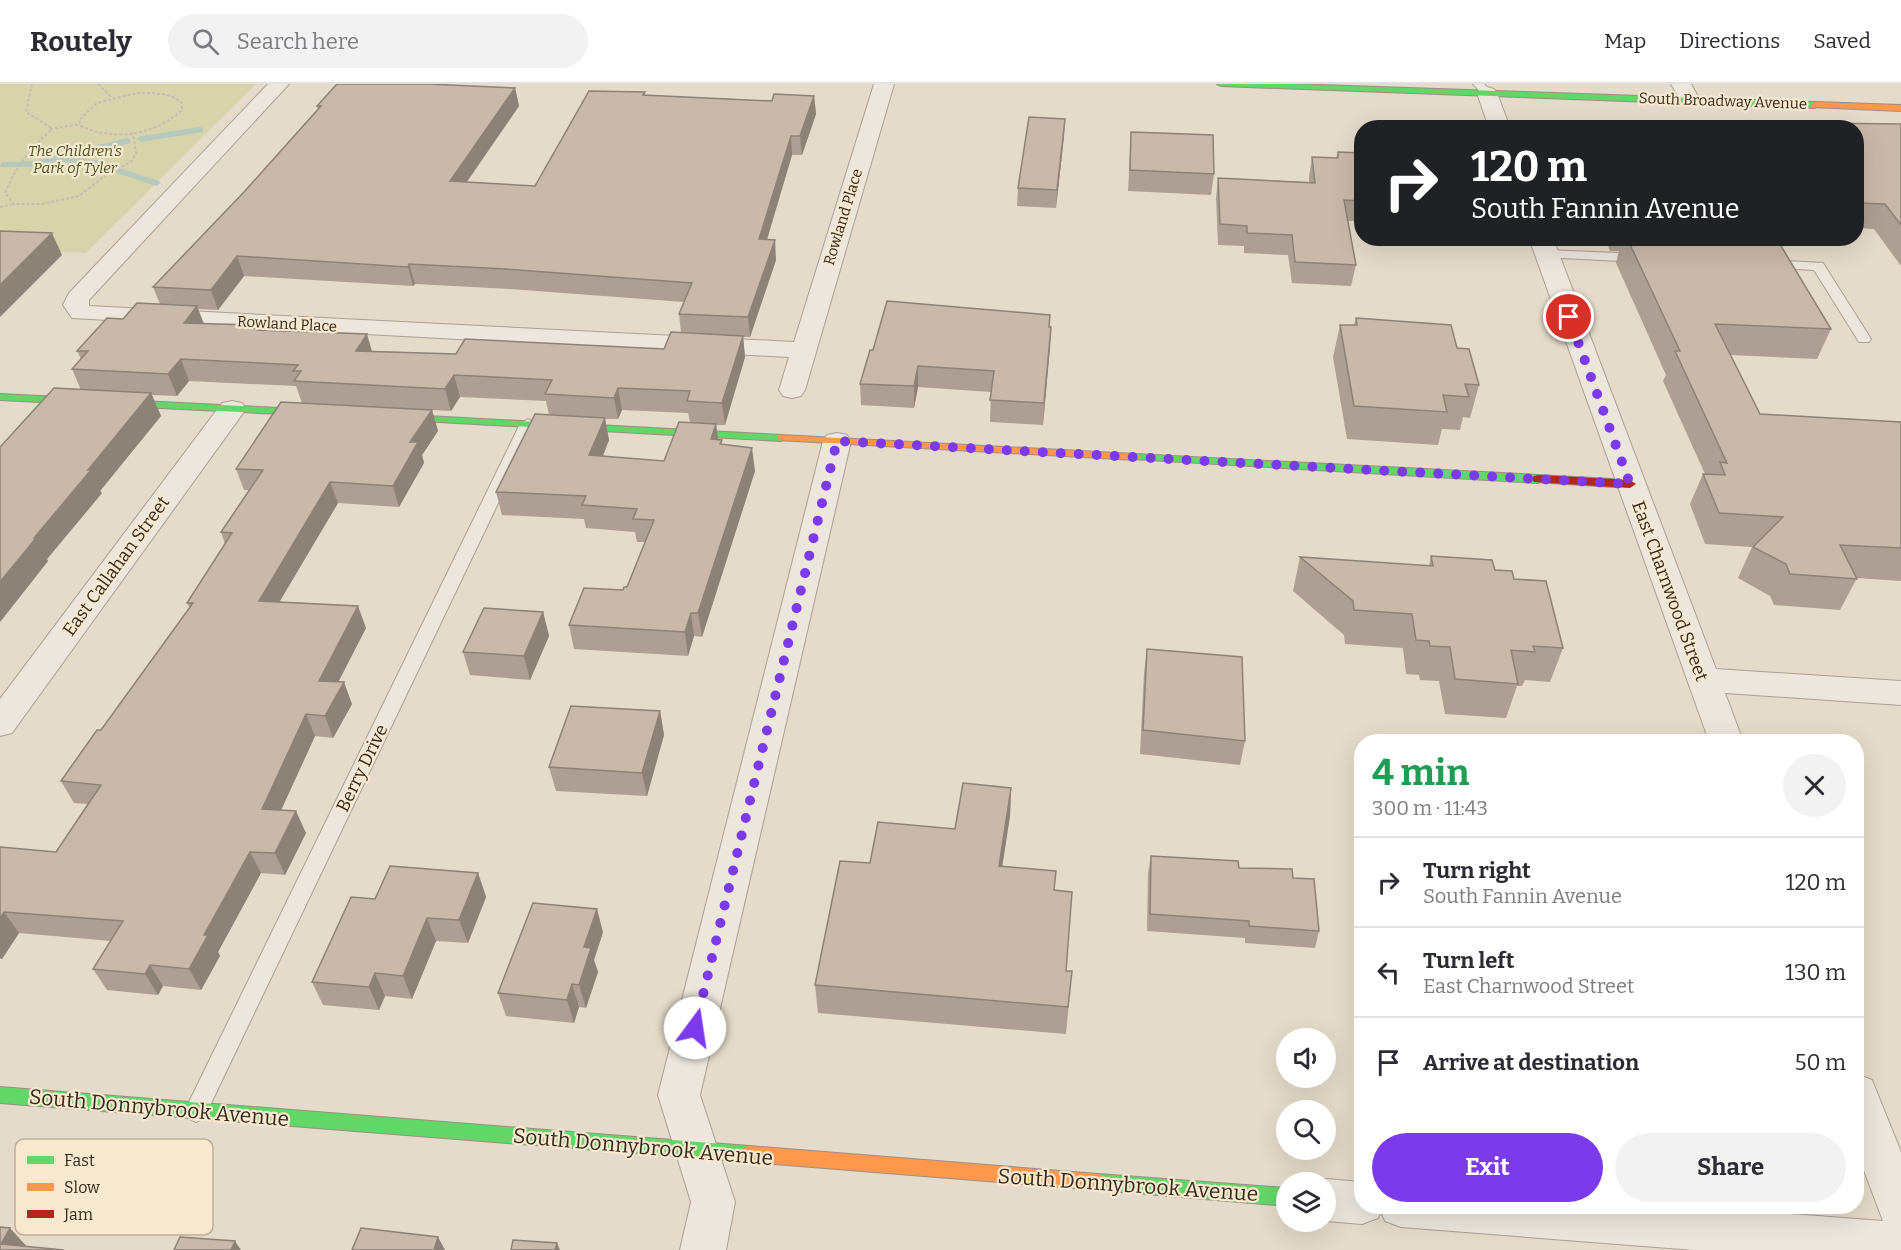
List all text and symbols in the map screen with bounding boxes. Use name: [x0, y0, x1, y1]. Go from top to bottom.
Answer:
search box: [168, 14, 588, 68]
text: Routely: [30, 25, 132, 58]
icon: search: [189, 25, 222, 58]
text: Search here: [237, 28, 359, 55]
text: Map: [1604, 28, 1646, 54]
text: Directions: [1679, 28, 1780, 54]
text: Saved: [1813, 28, 1871, 54]
street label: South Broadway Avenue: [1638, 89, 1808, 113]
park label: The Children's Park of Tyler: [28, 142, 122, 177]
text: 120 m: [1471, 142, 1587, 192]
icon: right: [1372, 144, 1450, 222]
street label: Rowland Place: [820, 166, 866, 268]
text: South Fannin Avenue: [1471, 193, 1740, 225]
pin: [1543, 291, 1594, 342]
icon: arrive: [1552, 300, 1585, 333]
street label: Rowland Place: [237, 312, 337, 336]
street label: East Callahan Street: [58, 491, 174, 640]
street label: East Charnwood Street: [1627, 498, 1713, 685]
street label: Berry Drive: [331, 721, 393, 815]
text: 4 min: [1372, 751, 1469, 795]
button: close: [1783, 754, 1846, 817]
text: 300 m · 11:43: [1372, 796, 1488, 820]
text: Turn right: [1423, 857, 1531, 884]
icon: right: [1372, 866, 1405, 899]
text: 120 m: [1786, 869, 1846, 896]
text: South Fannin Avenue: [1423, 884, 1622, 908]
text: Turn left: [1423, 947, 1515, 974]
icon: left: [1372, 956, 1405, 989]
text: 130 m: [1785, 959, 1846, 986]
text: East Charnwood Street: [1423, 974, 1634, 998]
position arrow: [663, 996, 727, 1060]
map controls: [1276, 1028, 1336, 1232]
button: sound: [1276, 1028, 1336, 1088]
icon: arrive: [1372, 1046, 1405, 1079]
text: Arrive at destination: [1423, 1049, 1639, 1076]
text: 50 m: [1795, 1049, 1846, 1076]
street label: South Donnybrook Avenue: [28, 1084, 290, 1132]
button: search: [1276, 1100, 1336, 1160]
street label: South Donnybrook Avenue: [512, 1123, 774, 1171]
button: Exit: [1372, 1133, 1603, 1202]
button: Share: [1615, 1133, 1846, 1202]
legend: [15, 1139, 213, 1235]
text: Fast: [64, 1151, 95, 1170]
street label: South Donnybrook Avenue: [997, 1163, 1259, 1207]
button: layers: [1276, 1172, 1336, 1232]
text: Slow: [64, 1178, 100, 1197]
text: Jam: [63, 1205, 93, 1224]

